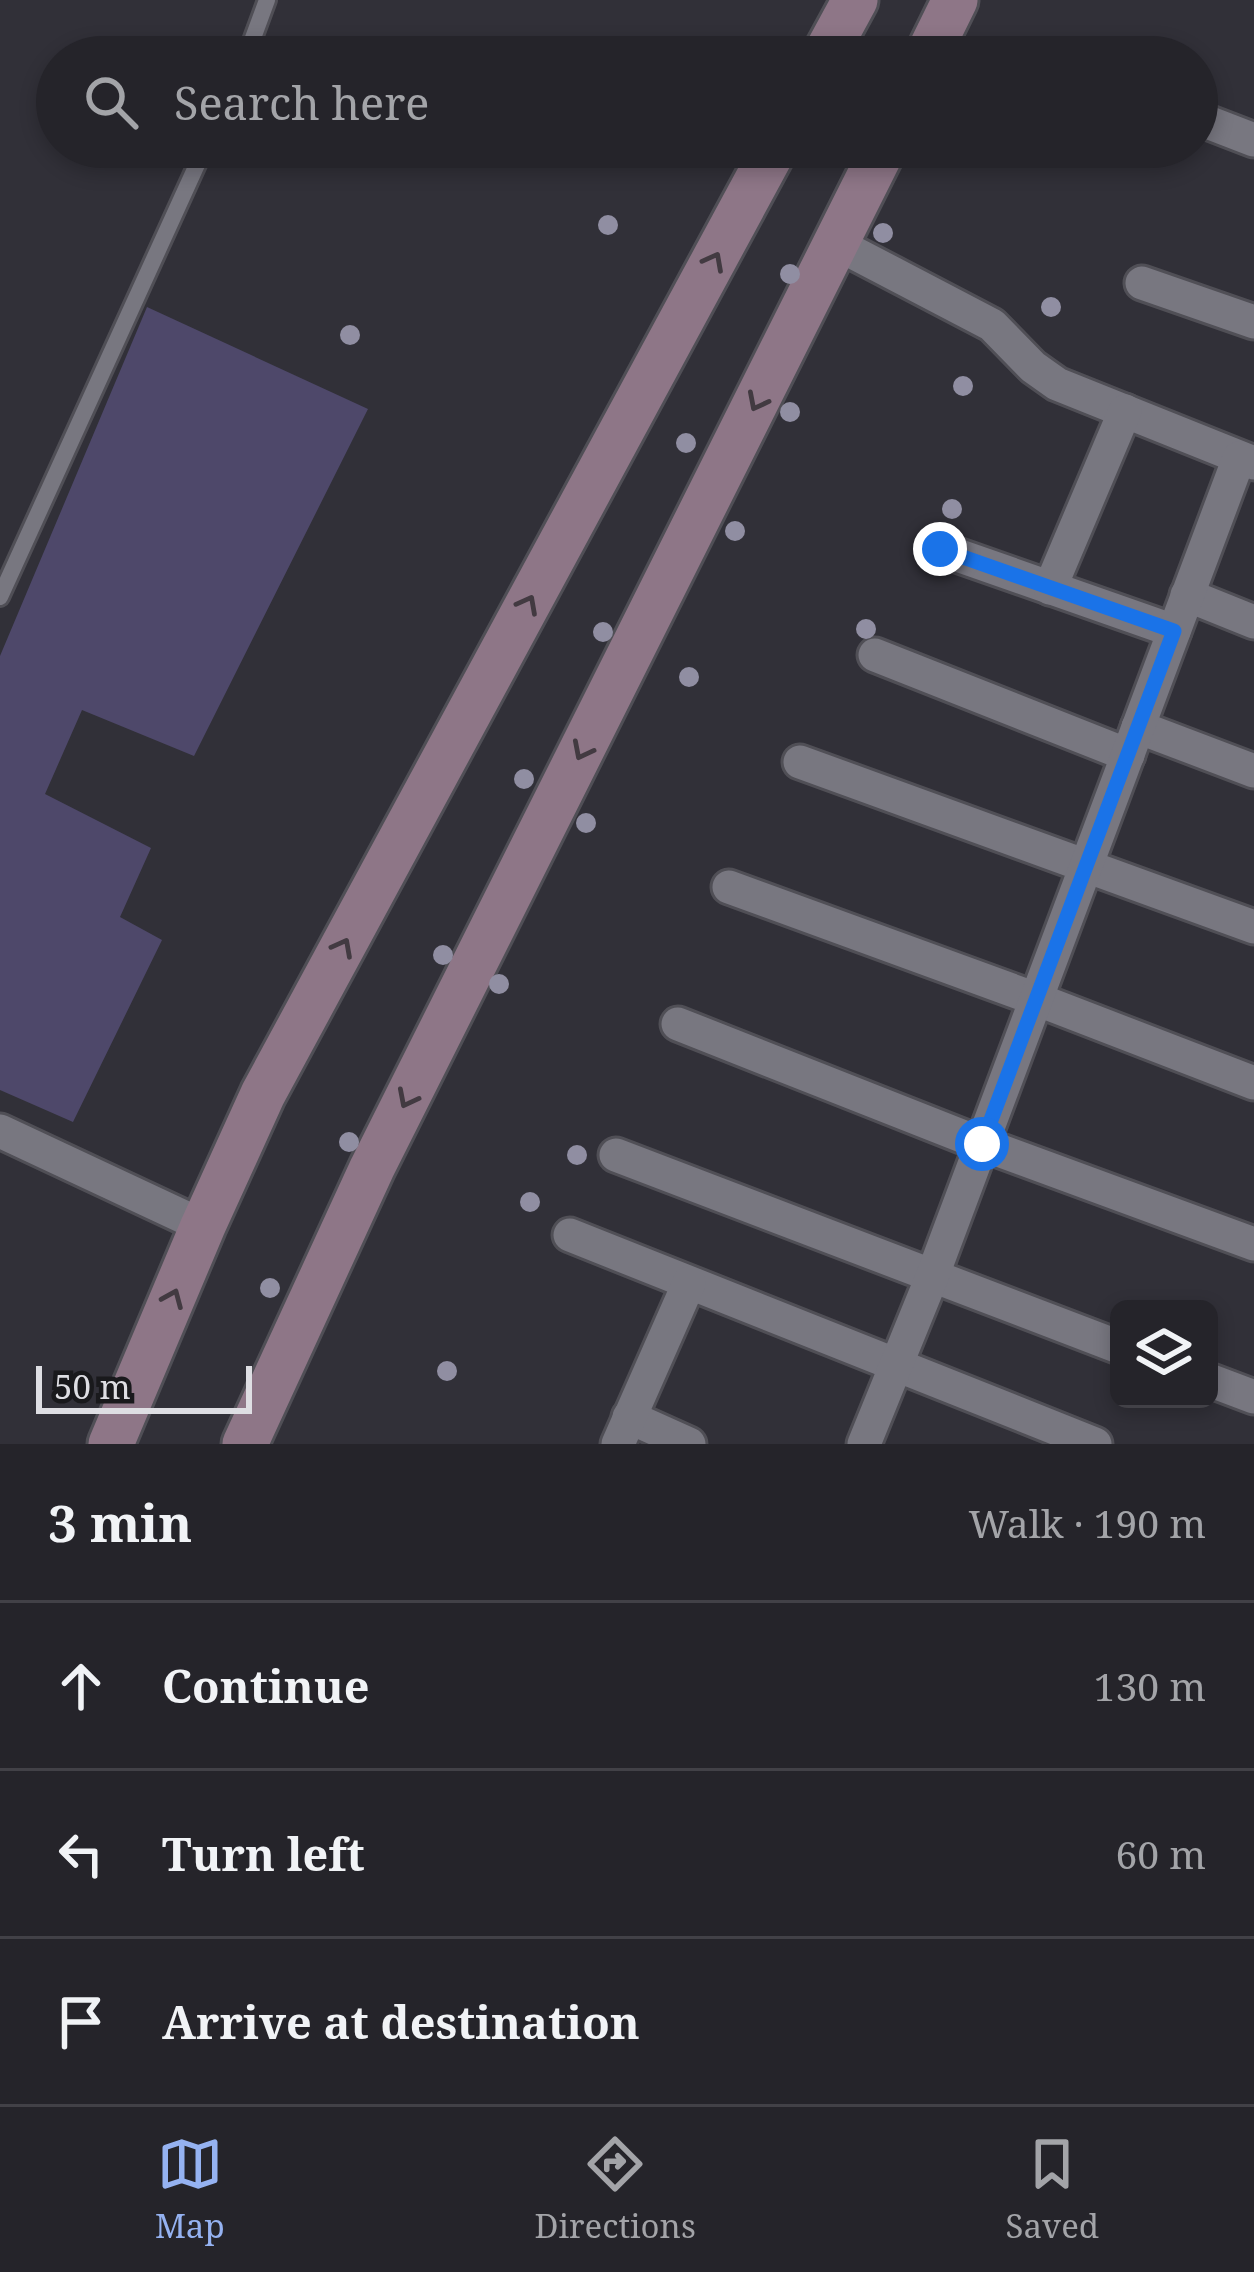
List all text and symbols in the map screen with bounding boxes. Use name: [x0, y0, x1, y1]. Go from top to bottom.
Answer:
search box: [36, 36, 1218, 168]
icon: search: [78, 69, 144, 135]
text: Search here: [174, 72, 429, 133]
one-way arrow: [700, 252, 723, 273]
one-way arrow: [749, 390, 772, 412]
route end: [913, 522, 967, 576]
one-way arrow: [514, 595, 537, 617]
one-way arrow: [573, 739, 597, 760]
one-way arrow: [329, 939, 352, 960]
one-way arrow: [398, 1087, 421, 1109]
route start: [955, 1117, 1009, 1171]
one-way arrow: [158, 1288, 182, 1310]
map controls: [1110, 1300, 1218, 1408]
button: layers: [1110, 1300, 1218, 1408]
scale bar: [36, 1360, 252, 1413]
text: 50 m: [54, 1364, 131, 1409]
text: 3 min: [48, 1487, 192, 1557]
text: Walk · 190 m: [969, 1496, 1206, 1549]
icon: ahead: [48, 1653, 114, 1719]
text: Continue: [162, 1655, 370, 1716]
text: 130 m: [1094, 1659, 1206, 1712]
icon: left: [48, 1821, 114, 1887]
text: Turn left: [162, 1823, 365, 1884]
text: 60 m: [1115, 1827, 1206, 1880]
icon: arrive: [48, 1989, 114, 2055]
text: Arrive at destination: [162, 1991, 640, 2052]
tab: Map: [155, 2131, 225, 2248]
tab: Directions: [534, 2131, 696, 2248]
tab: Saved: [1006, 2131, 1099, 2248]

